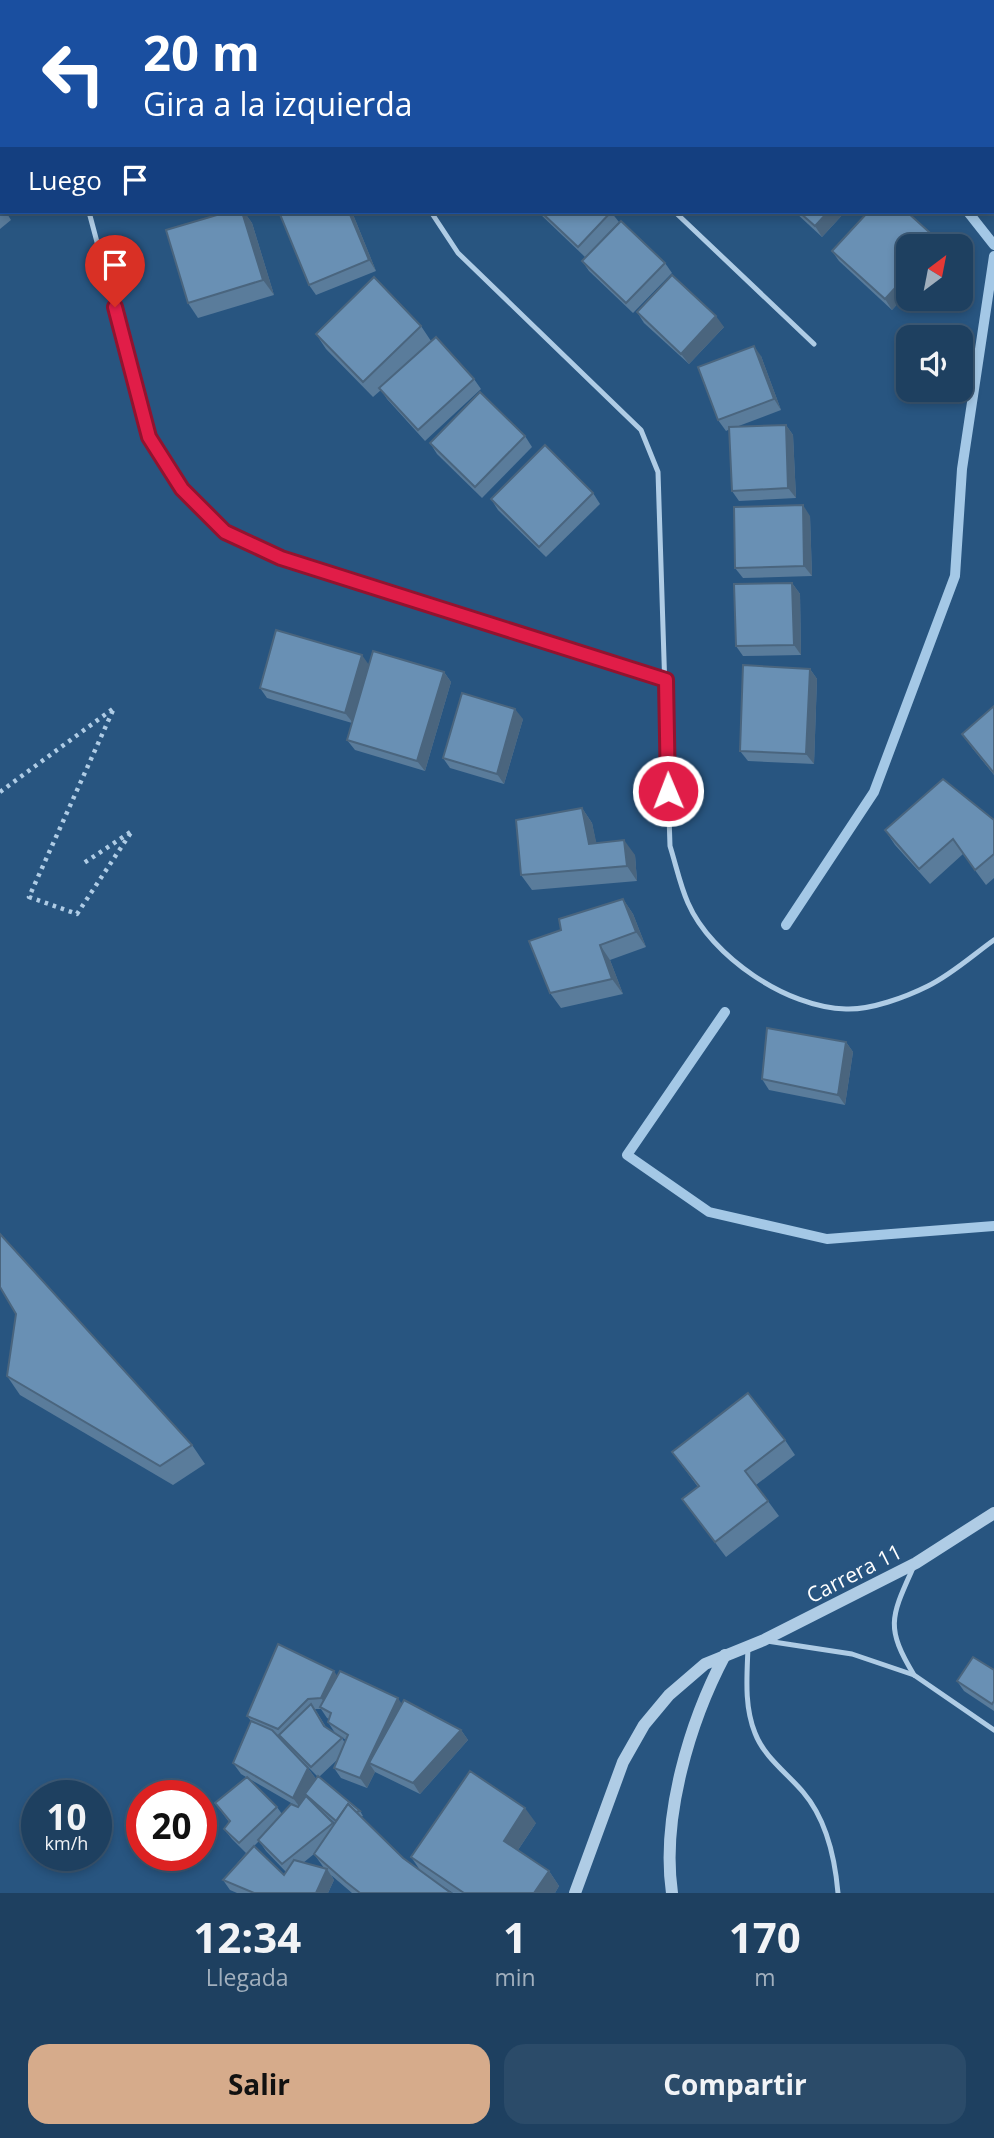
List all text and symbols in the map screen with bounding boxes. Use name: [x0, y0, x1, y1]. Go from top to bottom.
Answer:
text: 20 m: [143, 19, 260, 85]
icon: left: [28, 28, 119, 119]
text: Gira a la izquierda: [143, 82, 413, 125]
icon: arrive: [116, 161, 154, 199]
text: Luego: [28, 162, 102, 198]
north arrow: [896, 234, 973, 312]
map controls: [896, 234, 973, 402]
pin: [85, 235, 145, 307]
icon: arrive: [96, 246, 134, 284]
button: sound: [896, 325, 973, 402]
position arrow: [631, 754, 705, 828]
street label: Carrera 11: [801, 1537, 907, 1609]
speed limit sign: 20: [126, 1780, 217, 1871]
text: 10: [46, 1793, 87, 1840]
text: km/h: [45, 1831, 88, 1855]
text: 12:34: [193, 1908, 301, 1965]
text: 1: [503, 1908, 527, 1965]
text: 170: [729, 1908, 801, 1965]
text: Llegada: [206, 1961, 289, 1993]
text: min: [494, 1961, 536, 1993]
text: m: [754, 1961, 775, 1993]
button: Salir: [28, 2044, 490, 2124]
button: Compartir: [504, 2044, 966, 2124]

